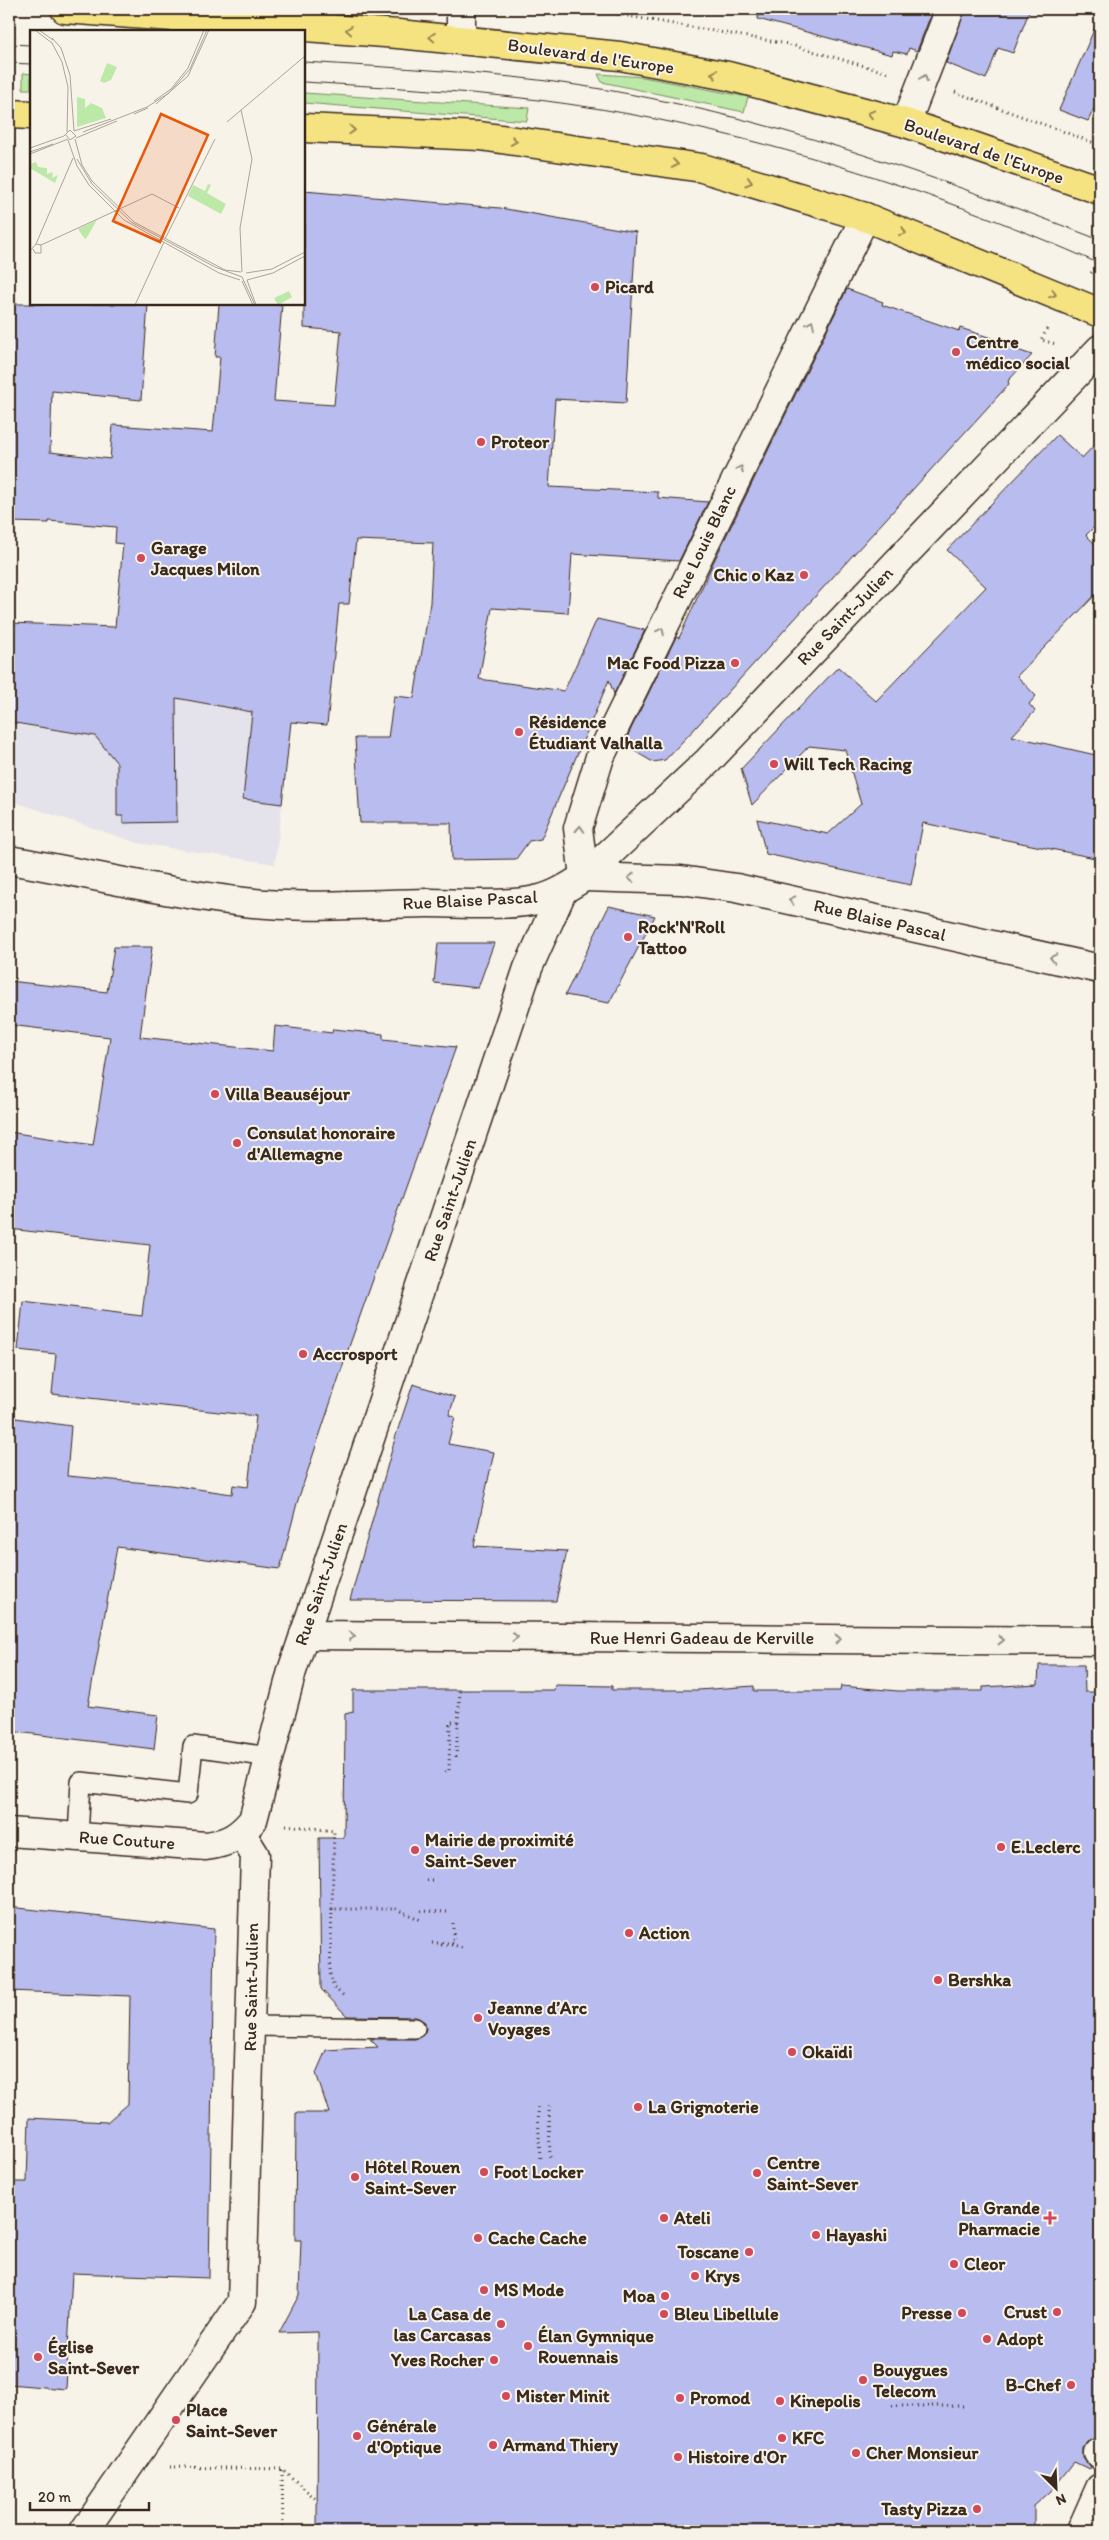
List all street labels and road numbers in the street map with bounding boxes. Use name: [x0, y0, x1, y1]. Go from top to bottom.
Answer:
street label: Boulevard de l'Europe: [506, 33, 676, 79]
street label: Boulevard de l'Europe: [901, 113, 1067, 189]
street label: Rue Louis Blanc: [667, 482, 741, 602]
street label: Rue Saint-Julien: [792, 562, 898, 670]
street label: Rue Blaise Pascal: [402, 885, 538, 915]
street label: Rue Blaise Pascal: [812, 894, 948, 946]
street label: Rue Saint-Julien: [419, 1136, 481, 1264]
street label: Rue Saint-Julien: [290, 1520, 352, 1648]
street label: Rue Henri Gadeau de Kerville: [590, 1627, 814, 1649]
street label: Rue Couture: [78, 1826, 176, 1854]
street label: Rue Saint-Julien: [239, 1922, 263, 2052]

